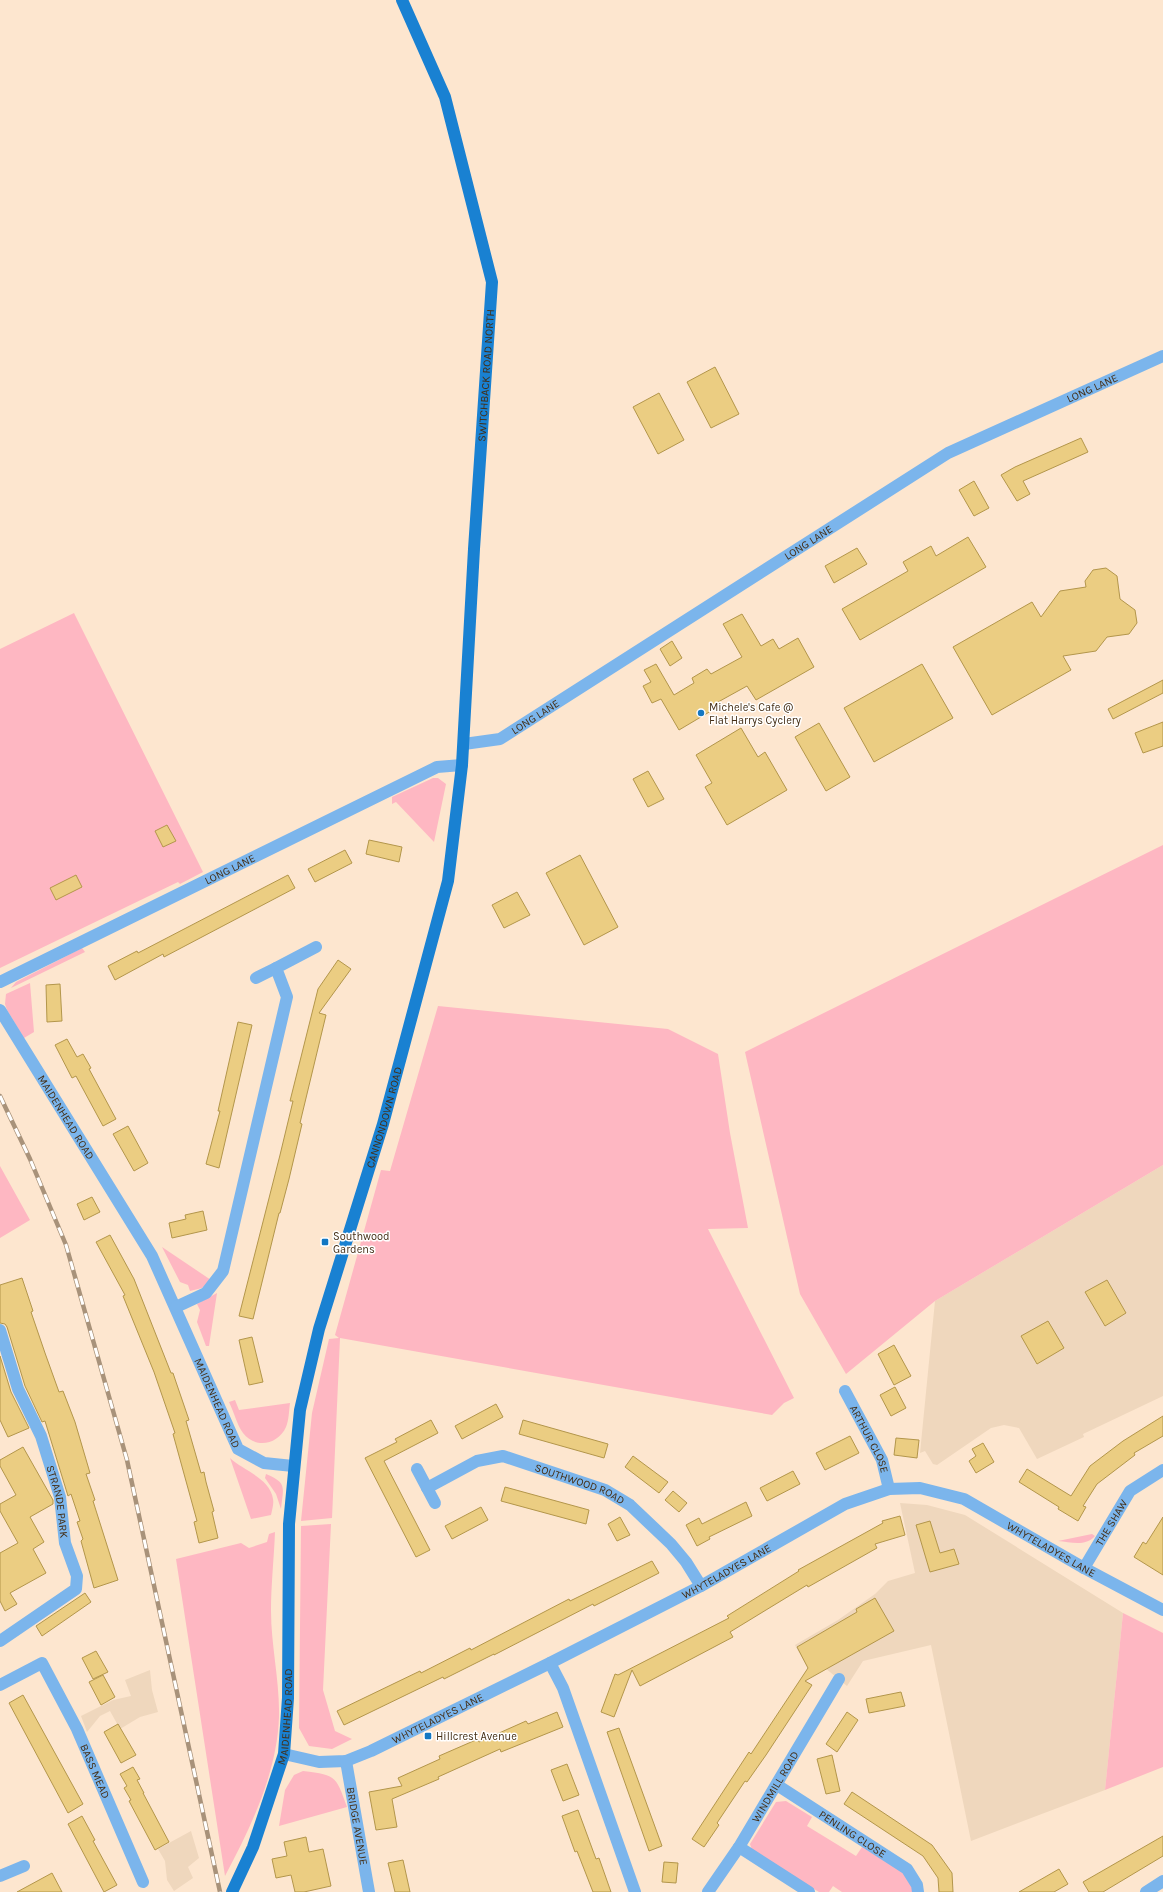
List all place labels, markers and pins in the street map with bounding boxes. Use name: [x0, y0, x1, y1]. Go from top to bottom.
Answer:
place label: Michele's Cafe @ Flat Harrys Cyclery: [709, 701, 801, 727]
marker: Michele's Cafe @ Flat Harrys Cyclery: [696, 708, 706, 718]
place label: Southwood Gardens: [333, 1230, 390, 1256]
marker: Southwood Gardens: [320, 1237, 330, 1247]
place label: Hillcrest Avenue: [436, 1730, 517, 1743]
marker: Hillcrest Avenue: [423, 1731, 433, 1741]

